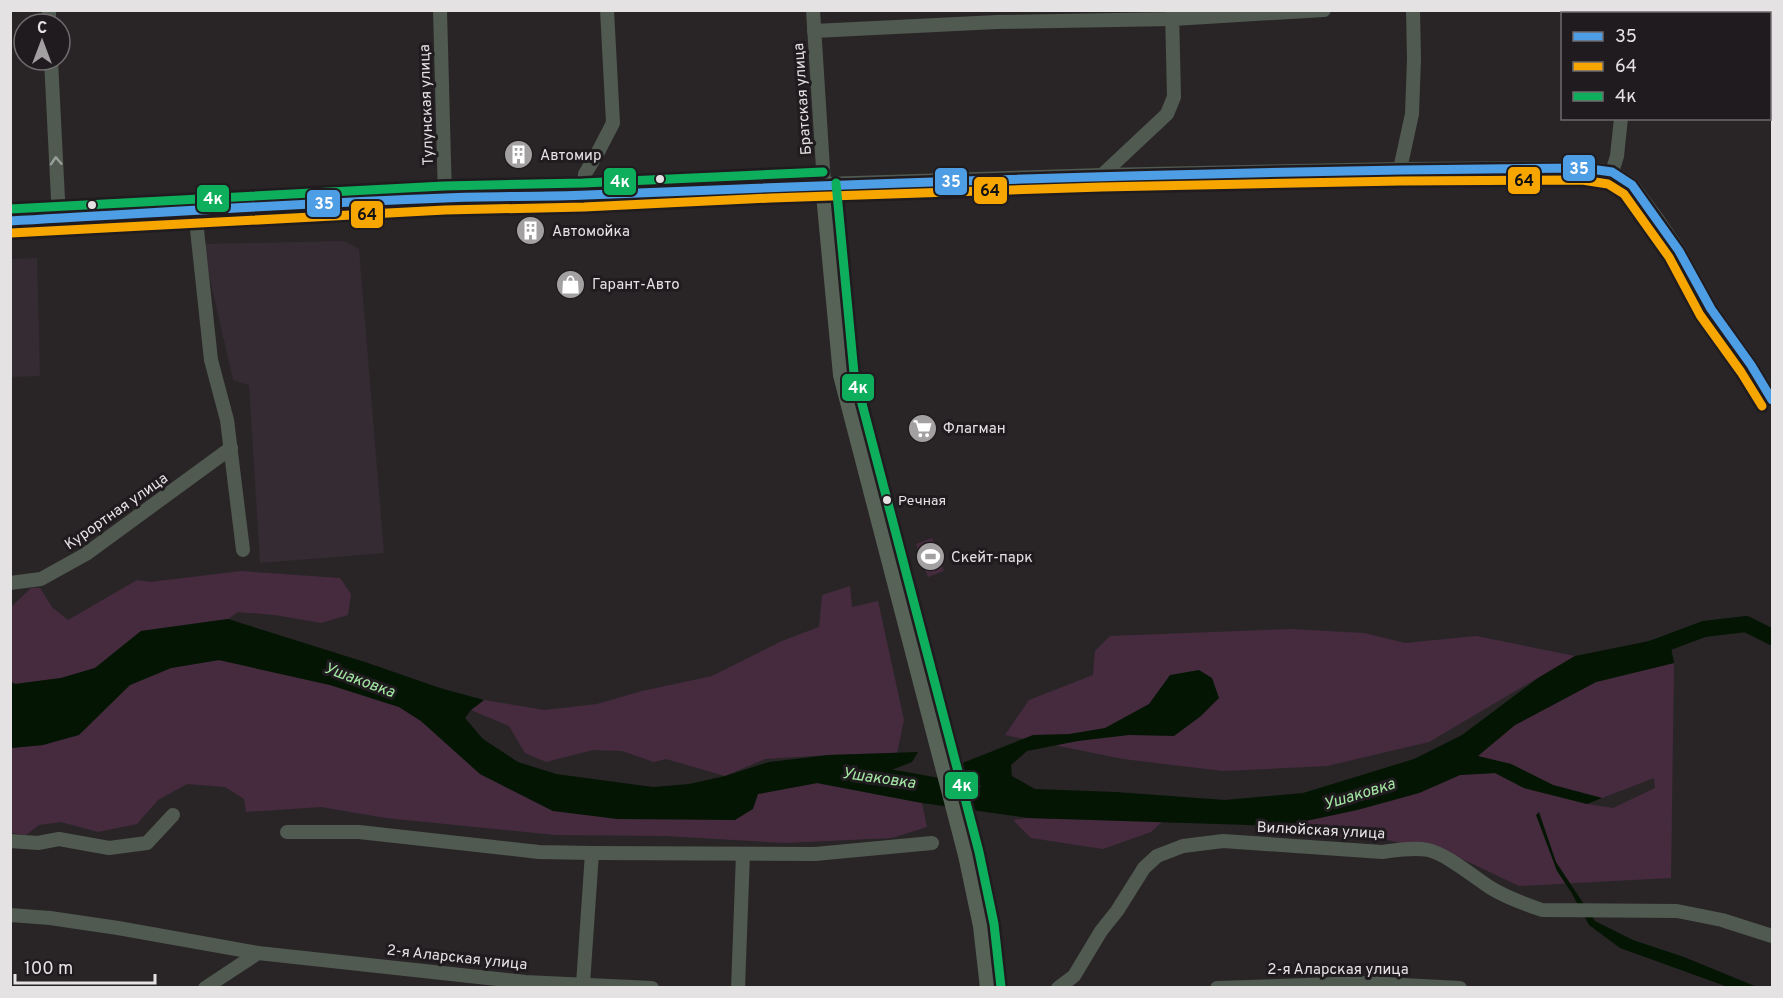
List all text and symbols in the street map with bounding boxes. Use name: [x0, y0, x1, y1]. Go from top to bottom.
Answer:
north arrow: [12, 12, 72, 72]
legend: [1561, 12, 1771, 120]
text: С: [37, 19, 47, 39]
text: 35: [1615, 26, 1637, 49]
street label: Братская улица: [790, 42, 817, 156]
street label: Тулунская улица: [416, 44, 439, 166]
text: 64: [1615, 56, 1637, 79]
text: 4к: [1615, 86, 1636, 109]
building icon: Автомир: [503, 139, 535, 171]
place label: Автомир: [540, 147, 601, 166]
line badge: 35: [1562, 154, 1596, 182]
one-way arrow: [50, 156, 63, 165]
text: 35: [1569, 160, 1589, 180]
line badge: 64: [1507, 166, 1541, 195]
line badge: 4к: [603, 167, 637, 196]
line badge: 35: [934, 167, 968, 196]
text: 64: [1514, 172, 1534, 192]
text: 4к: [610, 173, 630, 193]
unlabelled marker: [654, 173, 666, 185]
text: 35: [941, 173, 961, 193]
line badge: 64: [973, 176, 1008, 205]
text: 64: [980, 182, 1000, 202]
line badge: 4к: [196, 184, 230, 213]
line badge: 35: [306, 189, 341, 218]
text: 4к: [203, 190, 223, 210]
text: 35: [314, 195, 334, 215]
unlabelled marker: [86, 199, 98, 211]
line badge: 64: [350, 200, 384, 229]
text: 64: [357, 206, 377, 226]
building icon: Автомойка: [515, 215, 547, 247]
place label: Автомойка: [552, 223, 630, 242]
shop icon: Гарант-Авто: [555, 268, 587, 300]
place label: Гарант-Авто: [592, 276, 680, 295]
line badge: 4к: [841, 373, 875, 402]
text: 4к: [848, 379, 868, 399]
supermarket icon: Флагман: [906, 412, 938, 444]
place label: Флагман: [943, 420, 1006, 439]
street label: Курортная улица: [62, 470, 172, 555]
place label: Речная: [898, 493, 946, 510]
marker: Речная: [881, 494, 893, 506]
sports icon: Скейт-парк: [914, 541, 946, 573]
place label: Скейт-парк: [951, 549, 1033, 568]
water label: Ушаковка: [321, 659, 398, 703]
water label: Ушаковка: [841, 764, 917, 794]
line badge: 4к: [944, 771, 979, 800]
water label: Ушаковка: [1321, 774, 1398, 815]
text: 4к: [952, 777, 972, 797]
street label: Вилюйская улица: [1256, 819, 1386, 844]
street label: 2-я Аларская улица: [386, 942, 528, 975]
scale bar: [15, 947, 154, 985]
text: 100 m: [24, 958, 73, 981]
street label: 2-я Аларская улица: [1267, 961, 1409, 980]

